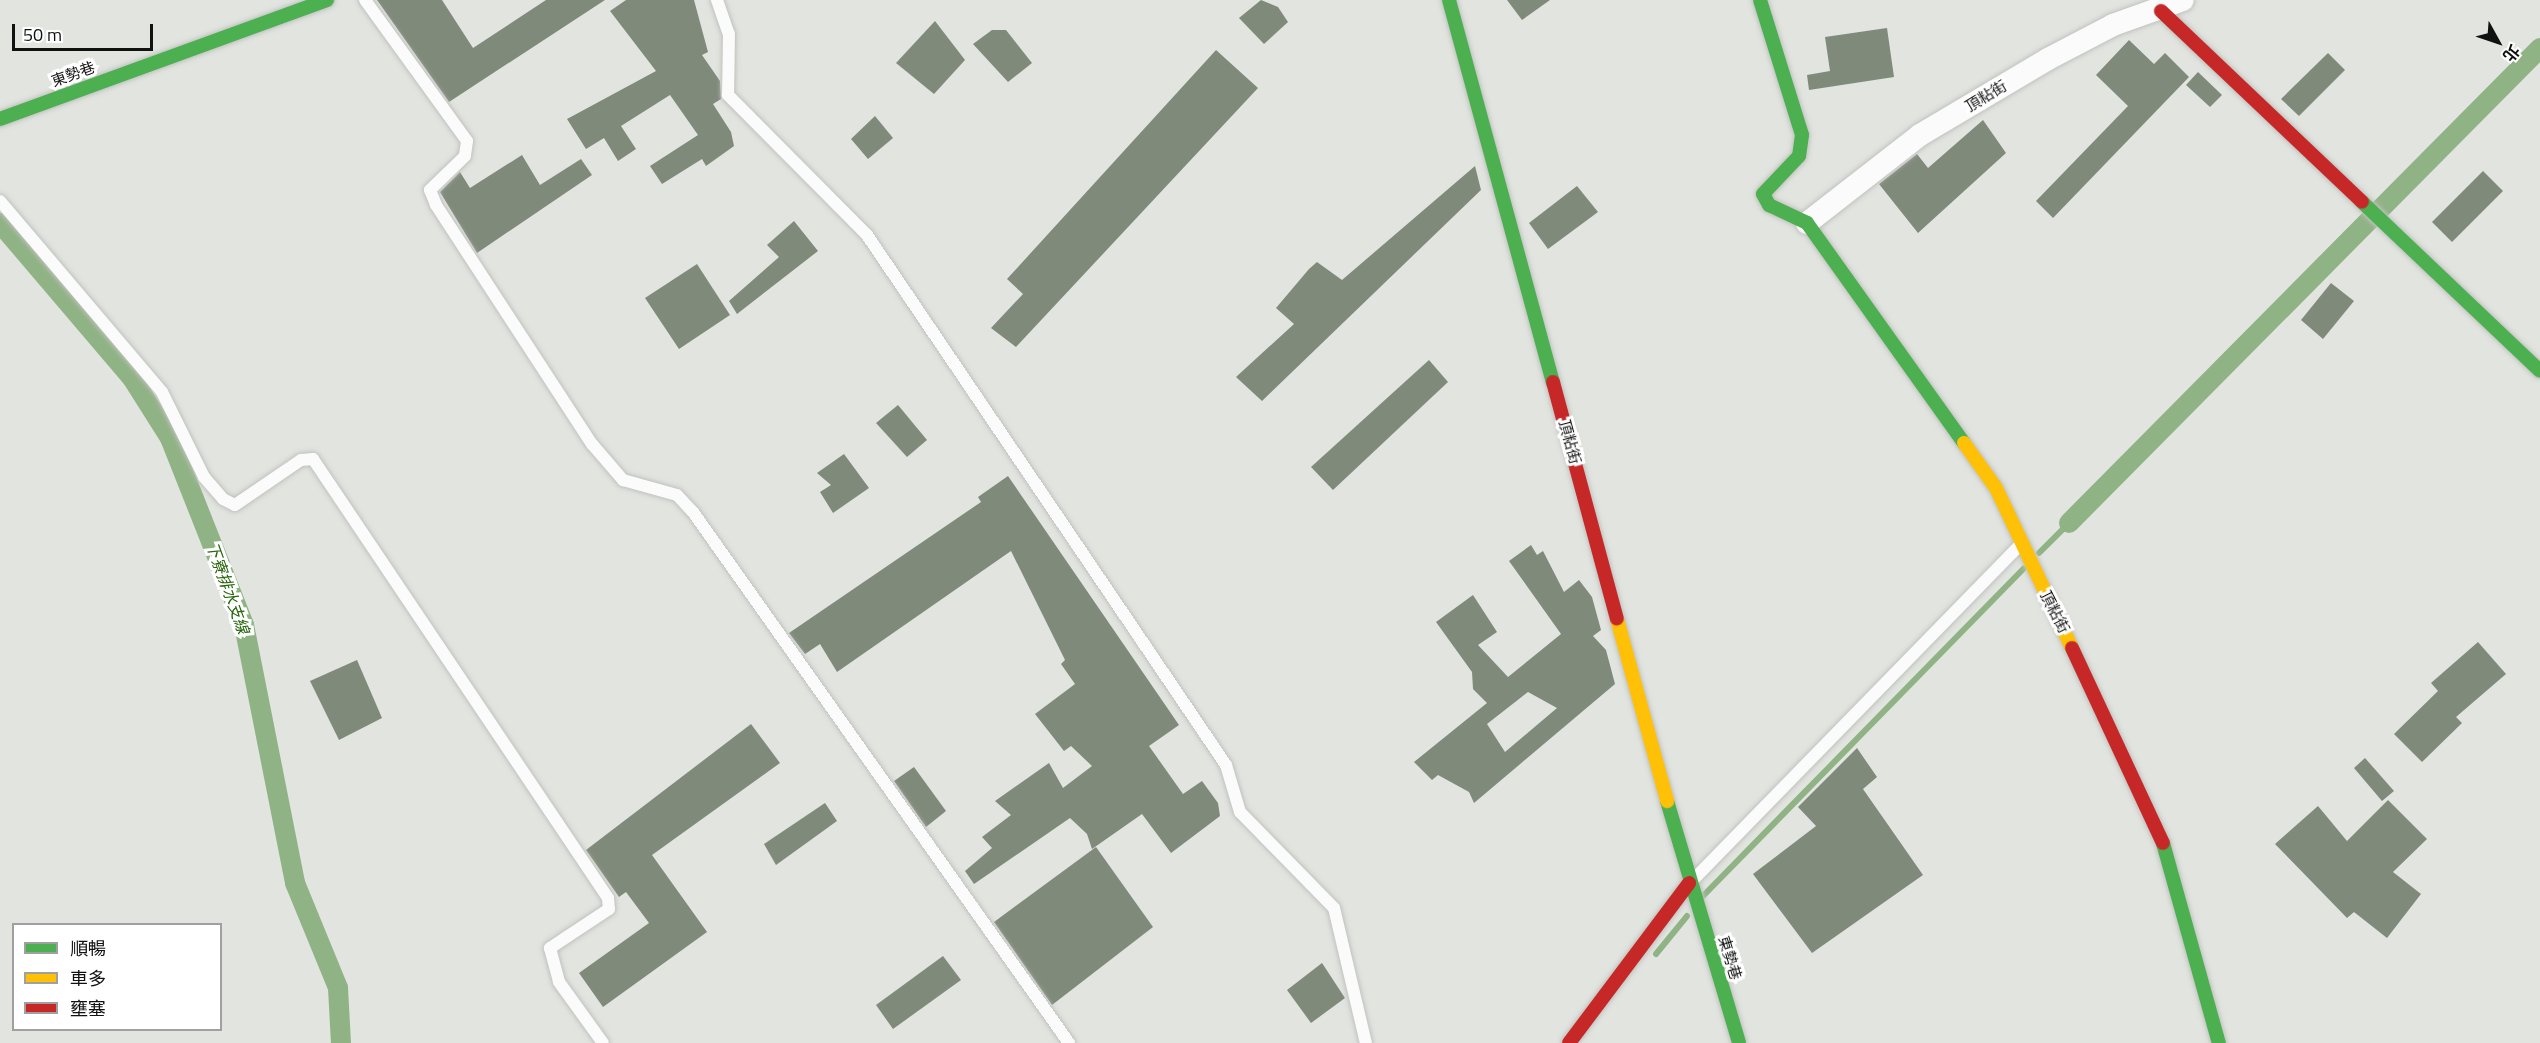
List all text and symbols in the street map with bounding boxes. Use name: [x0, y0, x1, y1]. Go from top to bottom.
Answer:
scale bar: [15, 12, 156, 50]
north arrow: [2468, 12, 2528, 72]
text: 50 m: [23, 21, 62, 48]
text: 北: [2497, 40, 2526, 67]
street label: 東勢巷: [49, 58, 97, 90]
street label: 頂粘街: [1962, 77, 2010, 115]
street label: 頂粘街: [1555, 418, 1585, 466]
water label: 下寮排水支線: [203, 540, 253, 636]
street label: 頂粘街: [2037, 588, 2073, 636]
legend: [12, 923, 222, 1031]
street label: 東勢巷: [1715, 934, 1745, 982]
text: 順暢: [70, 935, 106, 962]
text: 車多: [70, 965, 106, 992]
text: 壅塞: [70, 995, 106, 1022]

